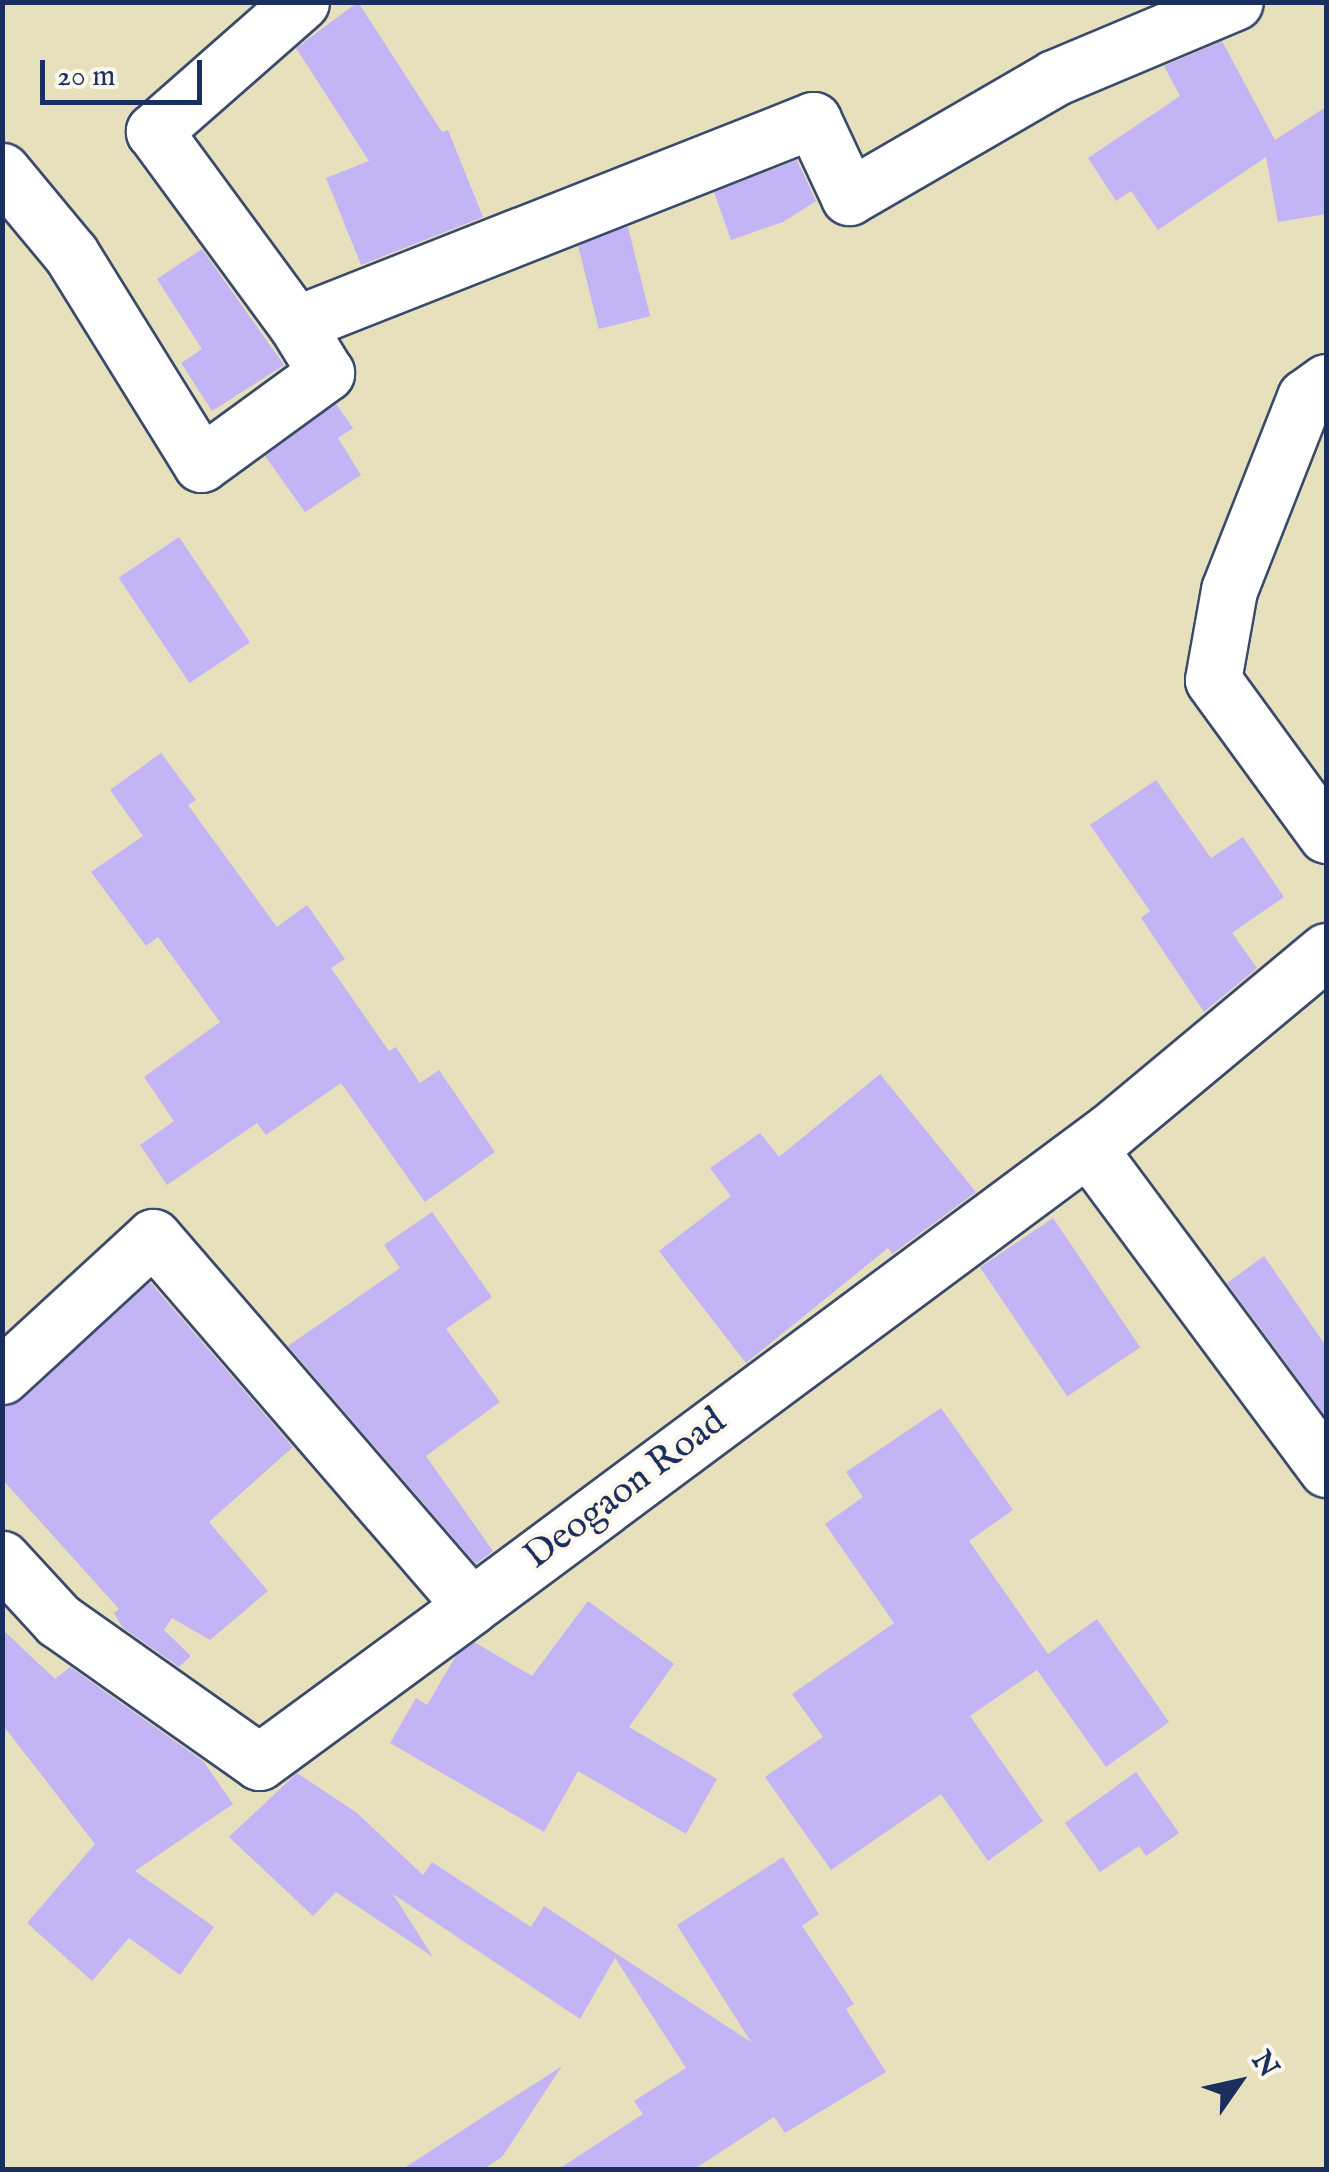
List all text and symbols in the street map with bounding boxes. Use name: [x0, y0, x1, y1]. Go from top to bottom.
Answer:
scale bar: [45, 40, 208, 102]
text: 20 m: [57, 58, 116, 96]
street label: Deogaon Road: [516, 1399, 736, 1581]
north arrow: [1189, 2032, 1289, 2132]
text: N: [1243, 2045, 1286, 2085]

